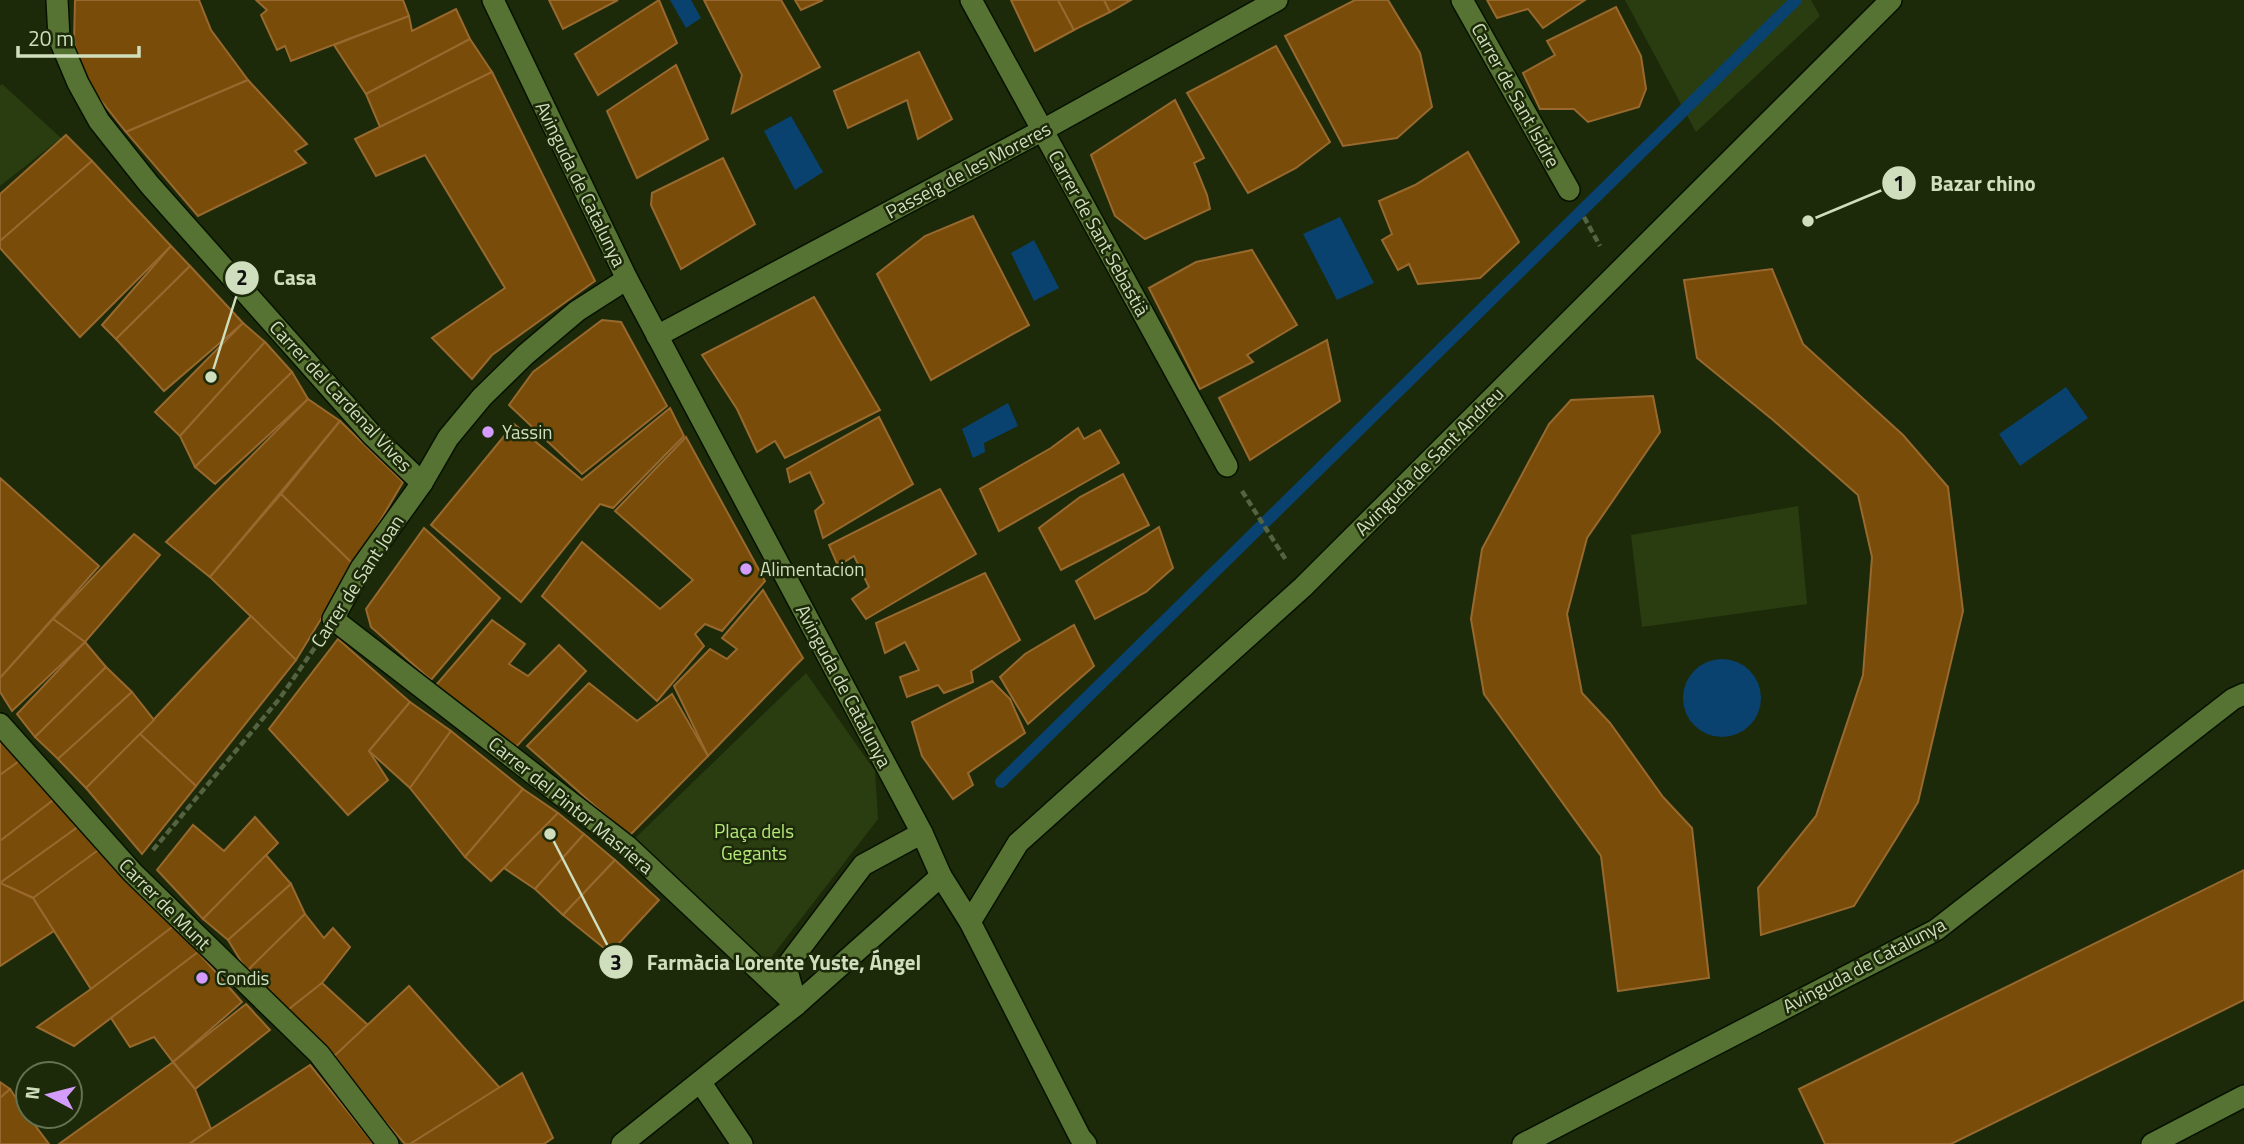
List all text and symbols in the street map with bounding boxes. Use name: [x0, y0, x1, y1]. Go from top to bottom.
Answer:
scale bar: [18, 14, 138, 58]
street label: Carrer de Sant Isidre: [1465, 17, 1568, 172]
text: 20 m: [28, 22, 74, 54]
street label: Avinguda de Catalunya: [529, 96, 634, 272]
street label: Passeig de les Moreres: [880, 114, 1056, 225]
street label: Carrer de Sant Sebastià: [1042, 144, 1158, 322]
callout: Bazar chino: [1882, 162, 2050, 204]
text: 1: [1893, 167, 1905, 199]
text: Bazar chino: [1930, 167, 2036, 199]
callout: Casa: [225, 257, 331, 299]
text: 2: [236, 261, 248, 293]
text: Casa: [274, 261, 317, 293]
street label: Carrer del Cardenal Vives: [263, 313, 420, 478]
street label: Avinguda de Sant Andreu: [1348, 380, 1510, 542]
place label: Yassin: [502, 417, 553, 446]
marker: Yassin: [480, 424, 496, 440]
street label: Carrer de Sant Joan: [303, 509, 410, 653]
place label: Alimentacion: [760, 554, 864, 583]
marker: Alimentacion: [738, 561, 754, 577]
street label: Avinguda de Catalunya: [789, 599, 900, 773]
street label: Carrer del Pintor Masriera: [482, 729, 661, 881]
park label: Plaça dels Gegants: [714, 816, 794, 867]
street label: Carrer de Munt: [113, 851, 218, 957]
street label: Avinguda de Catalunya: [1777, 909, 1951, 1020]
callout: Farmàcia Lorente Yuste, Ángel: [598, 941, 936, 983]
text: 3: [610, 946, 622, 978]
text: Farmàcia Lorente Yuste, Ángel: [647, 946, 921, 978]
place label: Condis: [216, 963, 270, 992]
marker: Condis: [194, 970, 210, 986]
north arrow: [14, 1060, 84, 1130]
text: N: [16, 1085, 47, 1101]

